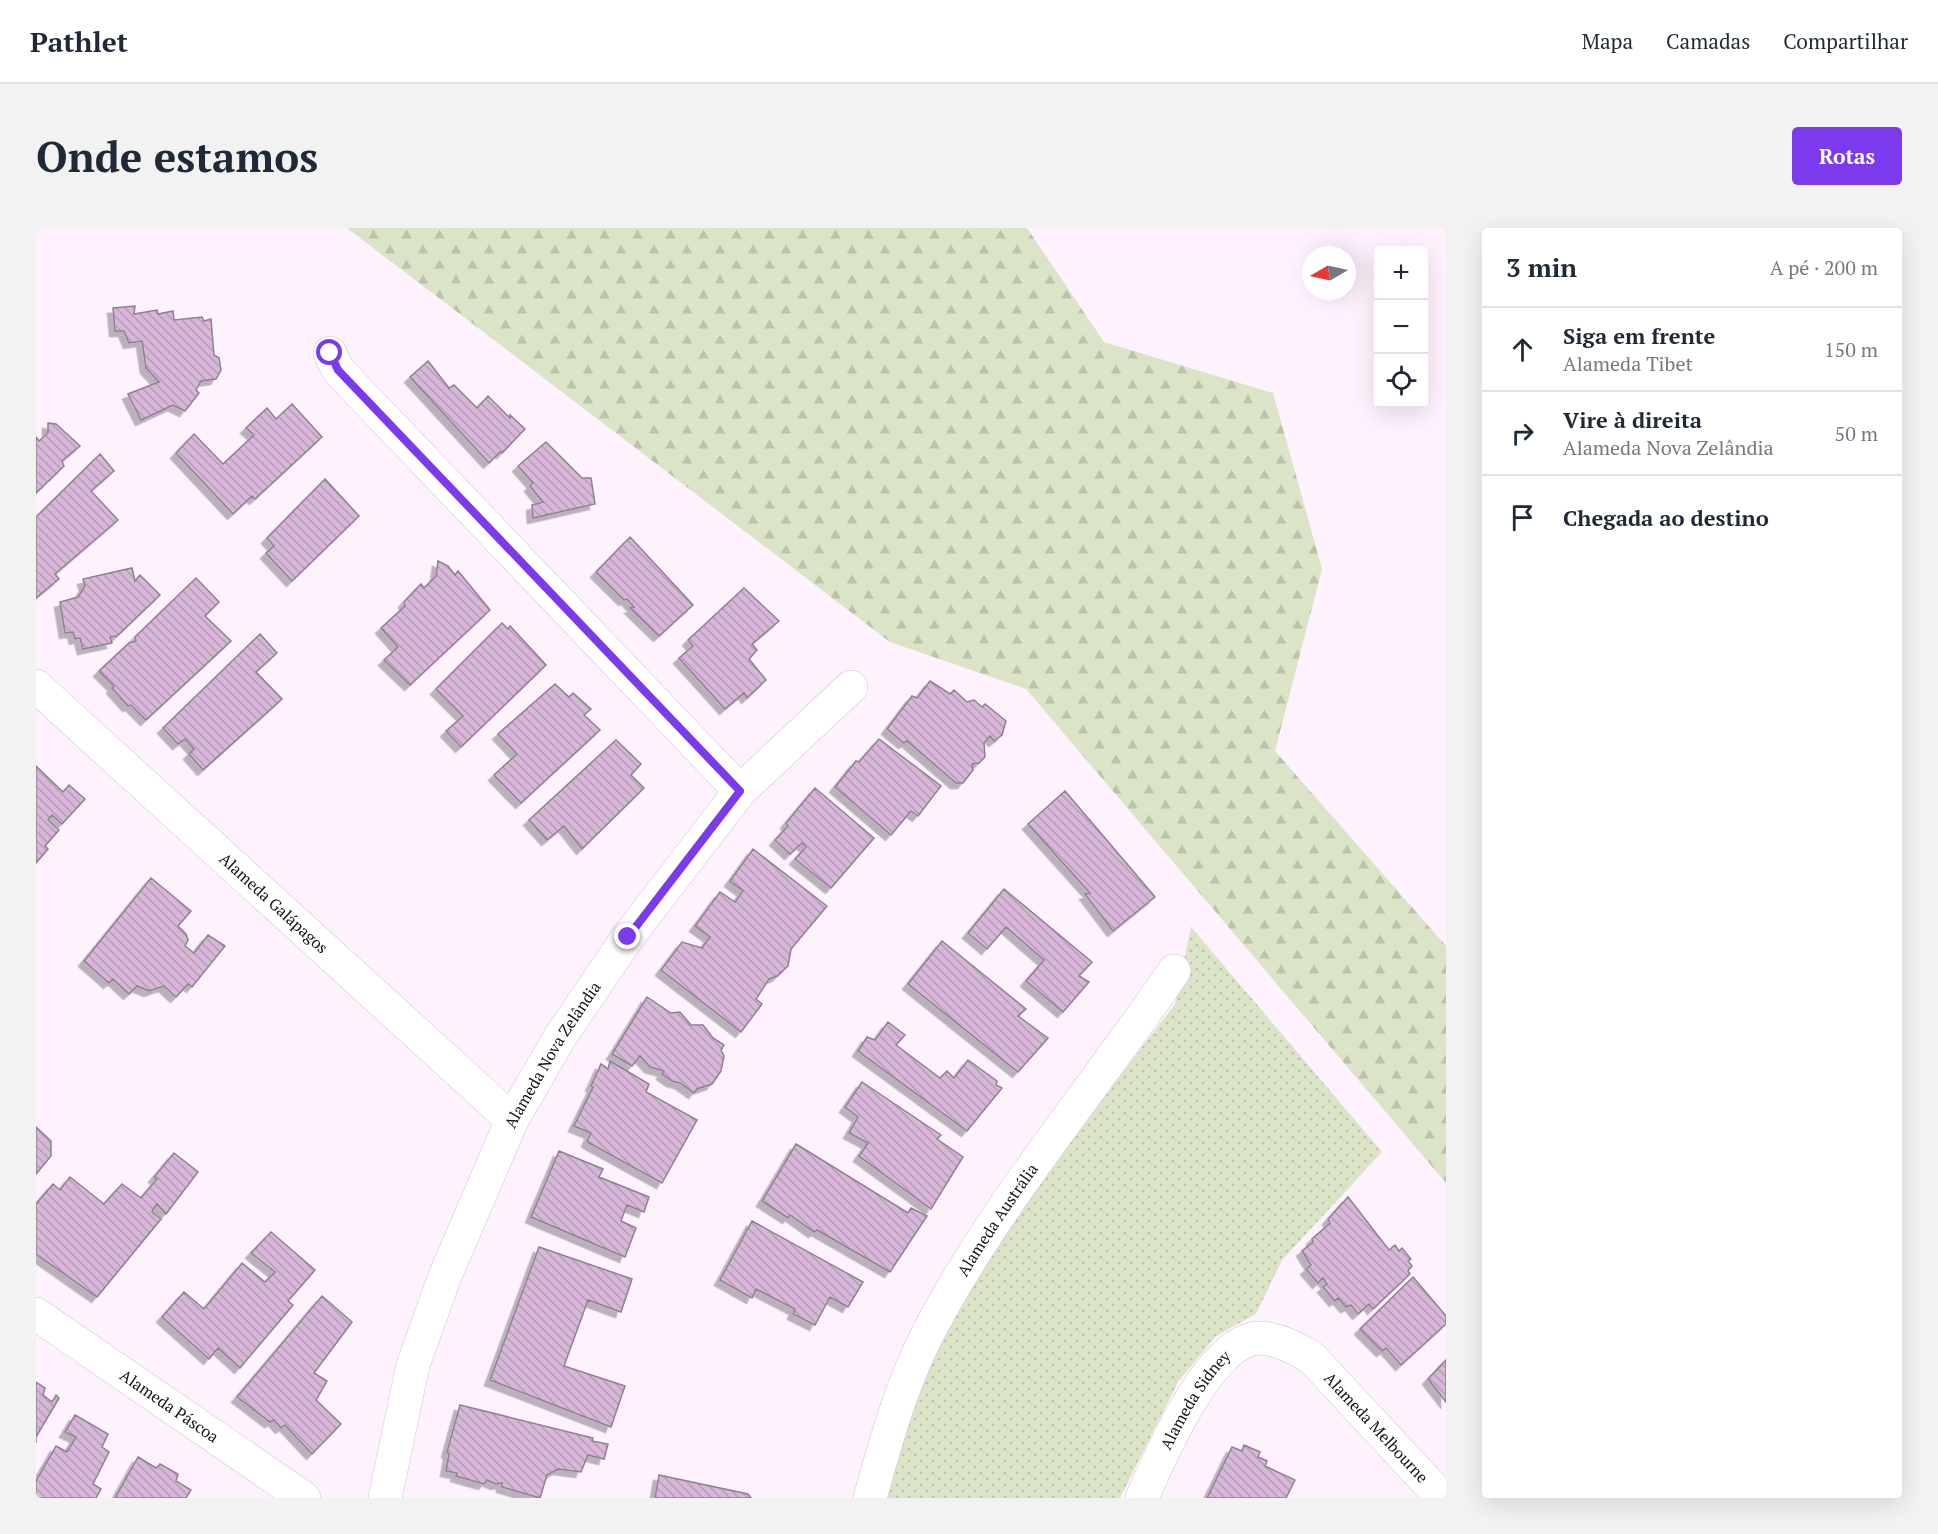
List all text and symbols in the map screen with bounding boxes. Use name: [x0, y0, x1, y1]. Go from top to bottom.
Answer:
text: Pathlet: [30, 23, 128, 60]
text: Mapa: [1582, 27, 1633, 55]
text: Camadas: [1666, 27, 1750, 55]
text: Compartilhar: [1783, 27, 1908, 55]
button: Rotas: [1792, 127, 1902, 185]
text: Onde estamos: [36, 128, 318, 184]
north arrow: [1302, 246, 1356, 300]
map controls: [1374, 246, 1428, 408]
button: +: [1374, 246, 1428, 300]
text: 3 min: [1506, 250, 1577, 284]
text: A pé · 200 m: [1770, 254, 1878, 281]
button: −: [1374, 300, 1428, 354]
text: Siga em frente: [1563, 321, 1715, 350]
icon: ahead: [1506, 333, 1539, 366]
text: 150 m: [1824, 336, 1878, 363]
route start: [316, 339, 342, 365]
text: Alameda Tibet: [1563, 350, 1693, 377]
button: locate: [1374, 354, 1428, 408]
text: Vire à direita: [1563, 405, 1702, 434]
icon: right: [1506, 417, 1539, 450]
text: 50 m: [1835, 420, 1878, 447]
text: Alameda Nova Zelândia: [1563, 434, 1774, 461]
icon: arrive: [1506, 501, 1539, 534]
text: Chegada ao destino: [1563, 503, 1769, 532]
street label: Alameda Galápagos: [215, 848, 333, 958]
route end: [614, 923, 640, 949]
street label: Alameda Nova Zelândia: [499, 977, 606, 1131]
street label: Alameda Austrália: [952, 1159, 1043, 1280]
street label: Alameda Sidney: [1155, 1345, 1236, 1453]
street label: Alameda Páscoa: [116, 1364, 223, 1447]
street label: Alameda Melbourne: [1319, 1367, 1433, 1488]

